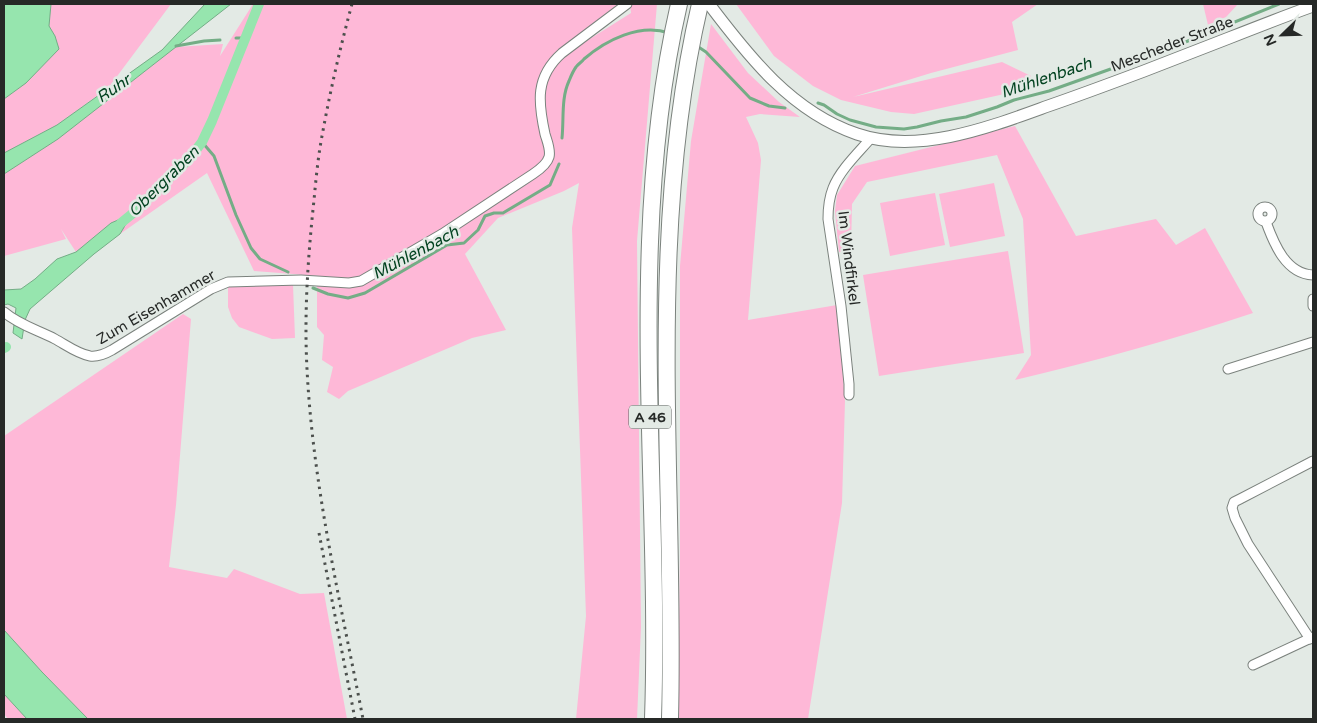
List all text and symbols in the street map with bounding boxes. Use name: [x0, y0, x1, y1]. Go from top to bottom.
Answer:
north arrow: [1257, 10, 1307, 60]
street label: Mescheder Straße: [1108, 12, 1236, 76]
text: N: [1260, 31, 1281, 48]
water label: Mühlenbach: [998, 53, 1096, 103]
water label: Ruhr: [93, 69, 136, 107]
water label: Obergraben: [124, 141, 204, 221]
street label: Im Windfirkel: [834, 210, 864, 306]
water label: Mühlenbach: [369, 221, 463, 284]
street label: Zum Eisenhammer: [94, 266, 219, 348]
road number: A 46: [629, 406, 671, 428]

